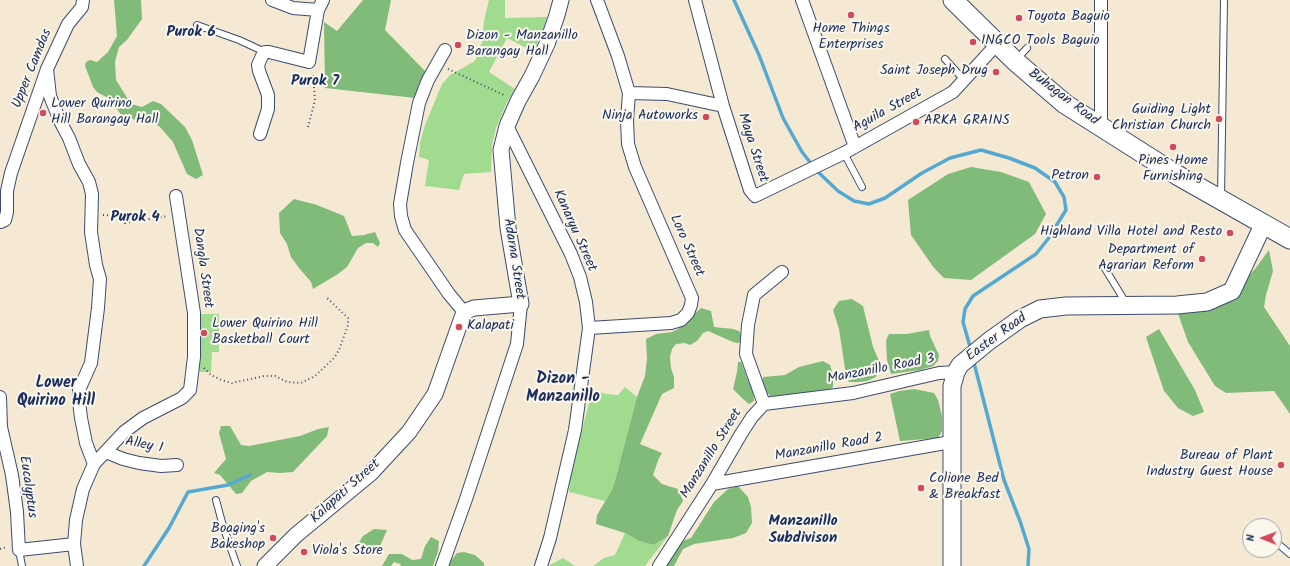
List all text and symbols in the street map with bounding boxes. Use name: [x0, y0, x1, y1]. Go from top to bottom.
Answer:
marker: Home Things Enterprises: [846, 10, 856, 20]
place label: Toyota Baguio: [1027, 10, 1110, 26]
marker: Toyota Baguio: [1014, 13, 1024, 23]
place label: Home Things Enterprises: [812, 22, 890, 54]
district label: Purok 6: [166, 24, 216, 42]
street label: Upper Camdas: [9, 27, 57, 111]
place label: Dizon - Manzanillo Barangay Hall: [466, 29, 578, 62]
place label: INGCO Tools Baguio: [981, 34, 1100, 50]
marker: INGCO Tools Baguio: [968, 37, 978, 47]
marker: Dizon - Manzanillo Barangay Hall: [453, 40, 463, 50]
place label: Saint Joseph Drug: [880, 64, 988, 80]
street label: Buhagan Road: [1024, 66, 1102, 130]
marker: Saint Joseph Drug: [991, 67, 1001, 77]
district label: Purok 7: [291, 73, 339, 91]
street label: Aguila Street: [851, 85, 925, 137]
place label: Lower Quirino Hill Barangay Hall: [51, 97, 159, 130]
place label: Guiding Light Christian Church: [1112, 103, 1211, 136]
marker: Lower Quirino Hill Barangay Hall: [38, 108, 48, 118]
place label: Ninja Autoworks: [602, 109, 698, 125]
street label: Maya Street: [733, 111, 771, 185]
marker: Ninja Autoworks: [701, 112, 711, 122]
place label: ARKA GRAINS: [924, 114, 1010, 130]
marker: Guiding Light Christian Church: [1214, 114, 1224, 124]
marker: ARKA GRAINS: [911, 117, 921, 127]
marker: Pines Home Furnishing: [1168, 142, 1178, 152]
place label: Pines Home Furnishing: [1138, 154, 1208, 186]
place label: Petron: [1051, 169, 1089, 185]
marker: Petron: [1092, 172, 1102, 182]
street label: Kanaryu Street: [548, 187, 600, 275]
district label: Purok 4: [110, 209, 160, 227]
street label: Loro Street: [665, 212, 707, 280]
street label: Adarna Street: [498, 217, 528, 301]
place label: Highland Villa Hotel and Resto: [1040, 225, 1222, 241]
street label: Dangla Street: [188, 227, 216, 309]
marker: Highland Villa Hotel and Resto: [1225, 228, 1235, 238]
place label: Department of Agrarian Reform: [1098, 243, 1194, 276]
marker: Department of Agrarian Reform: [1197, 254, 1207, 264]
street label: Easter Road: [963, 310, 1031, 366]
place label: Lower Quirino Hill Basketball Court: [212, 317, 318, 350]
place label: Kalapati: [467, 319, 514, 335]
marker: Kalapati: [454, 322, 464, 332]
marker: Lower Quirino Hill Basketball Court: [199, 328, 209, 338]
street label: Manzanillo Road 3: [826, 351, 936, 389]
district label: Dizon - Manzanillo: [526, 370, 600, 408]
district label: Lower Quirino Hill: [17, 374, 95, 412]
street label: Manzanillo Street: [678, 406, 746, 502]
street label: Manzanillo Road 2: [774, 430, 884, 466]
street label: Alley 1: [124, 434, 164, 458]
place label: Bureau of Plant Industry Guest House: [1146, 449, 1273, 482]
street label: Eucalyptus: [14, 455, 40, 519]
street label: Kalapati Street: [308, 456, 384, 528]
marker: Bureau of Plant Industry Guest House: [1276, 460, 1286, 470]
place label: Colione Bed & Breakfast: [929, 472, 1001, 504]
marker: Colione Bed & Breakfast: [916, 483, 926, 493]
district label: Manzanillo Subdivison: [768, 513, 838, 548]
north arrow: [1242, 518, 1282, 558]
place label: Boaging's Bakeshop: [210, 522, 265, 554]
marker: Boaging's Bakeshop: [268, 533, 278, 543]
text: N: [1242, 534, 1260, 541]
place label: Viola's Store: [312, 544, 383, 560]
marker: Viola's Store: [299, 547, 309, 557]

